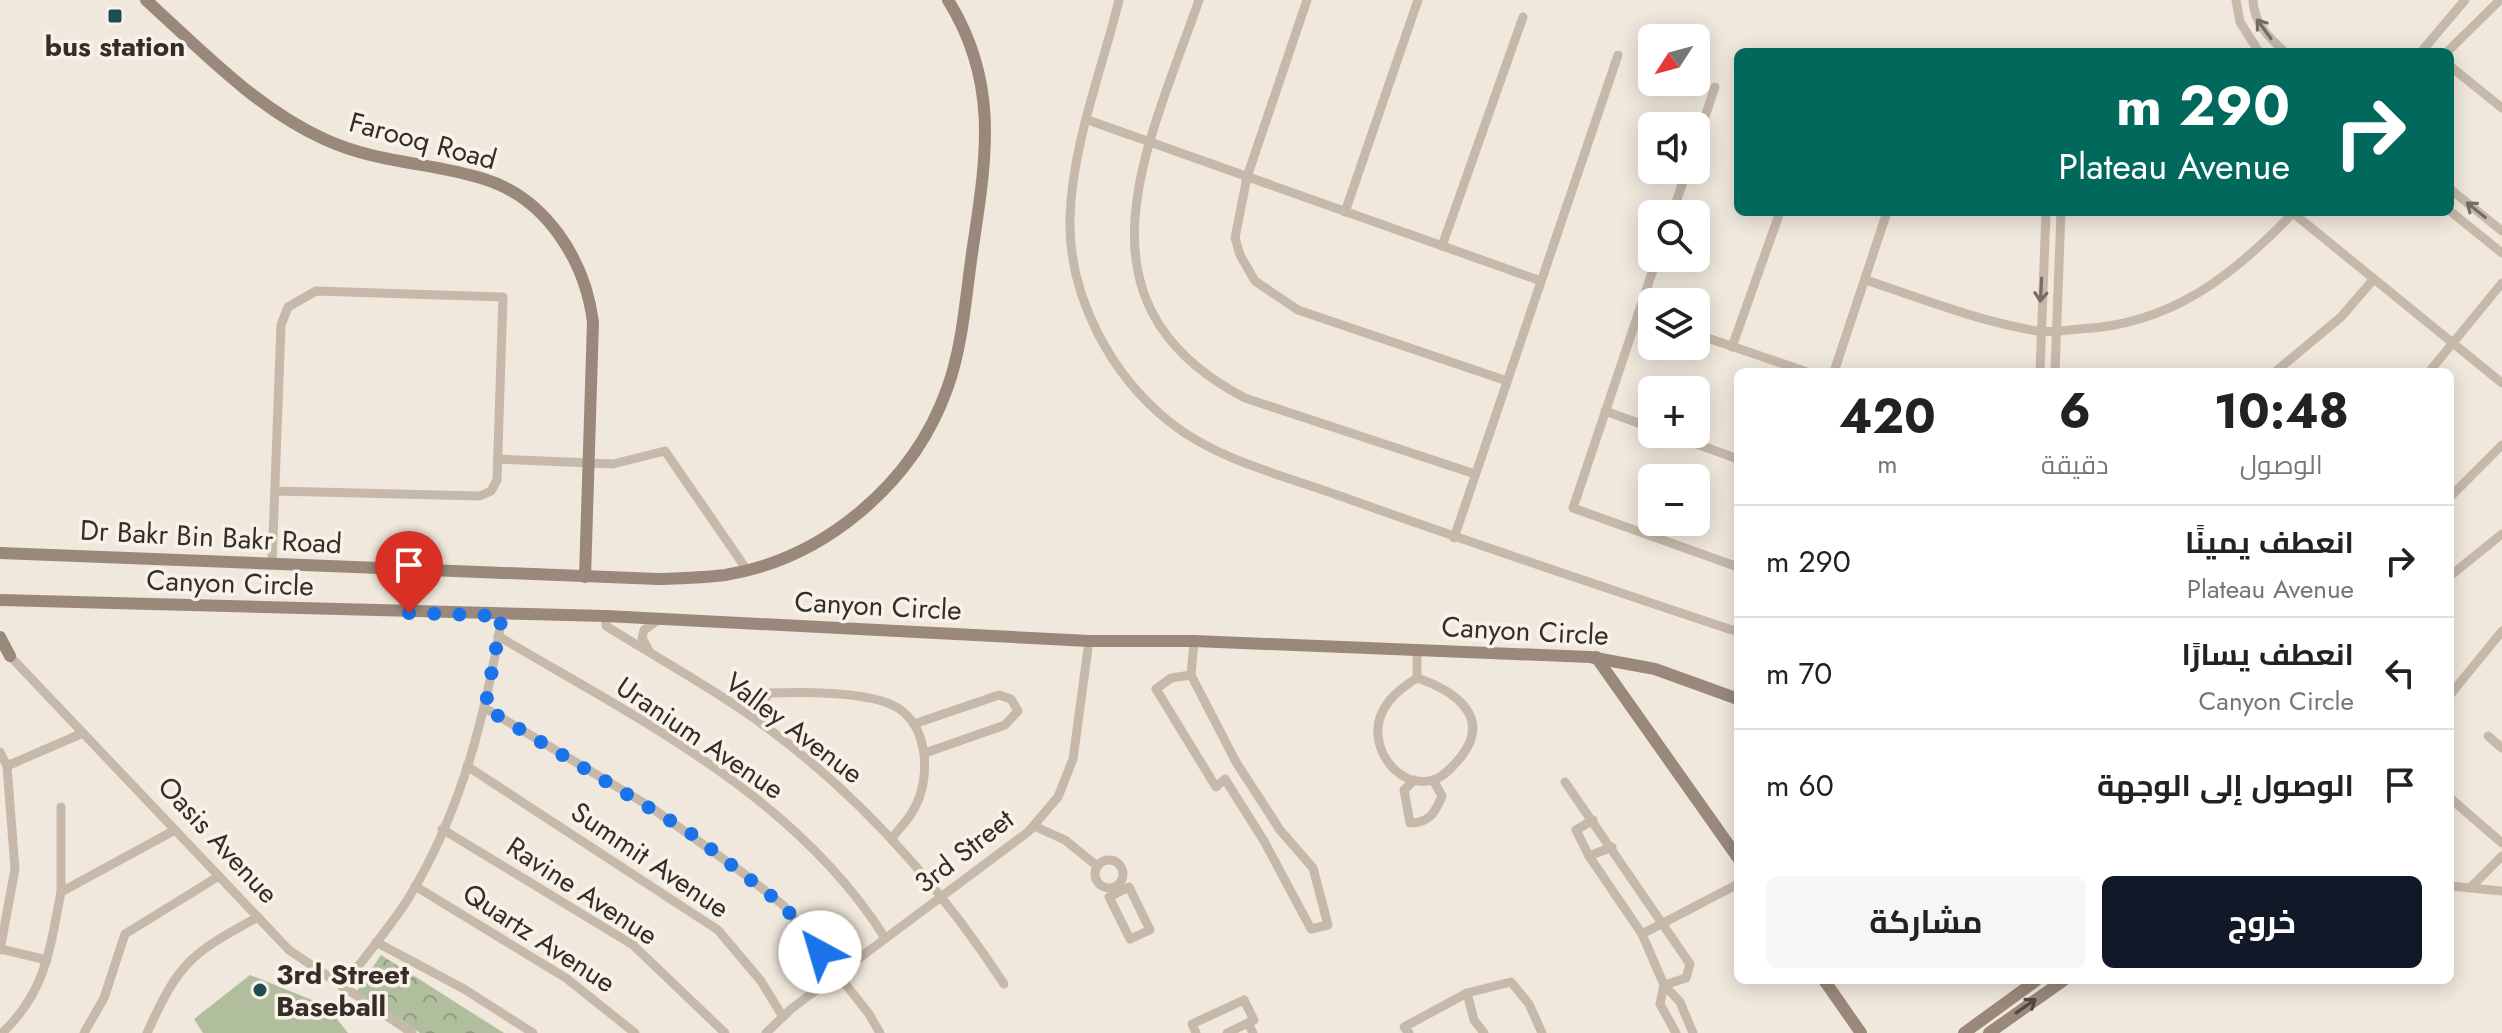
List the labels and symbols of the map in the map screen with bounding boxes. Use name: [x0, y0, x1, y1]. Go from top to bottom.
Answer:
marker: bus station: [106, 7, 124, 25]
one-way arrow: [2255, 18, 2272, 40]
north arrow: [1638, 24, 1710, 96]
place label: bus station: [45, 26, 185, 67]
street label: Farooq Road: [345, 102, 501, 180]
one-way arrow: [2466, 201, 2487, 219]
one-way arrow: [2034, 276, 2049, 303]
street label: Dr Bakr Bin Bakr Road: [79, 510, 343, 564]
pin: [375, 531, 443, 613]
street label: Canyon Circle: [146, 560, 314, 606]
street label: Canyon Circle: [793, 581, 963, 631]
street label: Canyon Circle: [1440, 606, 1610, 656]
street label: Valley Avenue: [716, 662, 872, 794]
street label: Uranium Avenue: [608, 667, 792, 809]
street label: Oasis Avenue: [148, 767, 288, 913]
street label: Summit Avenue: [563, 792, 737, 928]
street label: 3rd Street: [906, 799, 1023, 903]
street label: Ravine Avenue: [498, 827, 666, 955]
street label: Quartz Avenue: [454, 873, 624, 1003]
position arrow: [778, 910, 862, 994]
place label: 3rd Street Baseball: [276, 954, 409, 1027]
marker: 3rd Street Baseball: [251, 981, 269, 999]
one-way arrow: [2015, 998, 2037, 1014]

